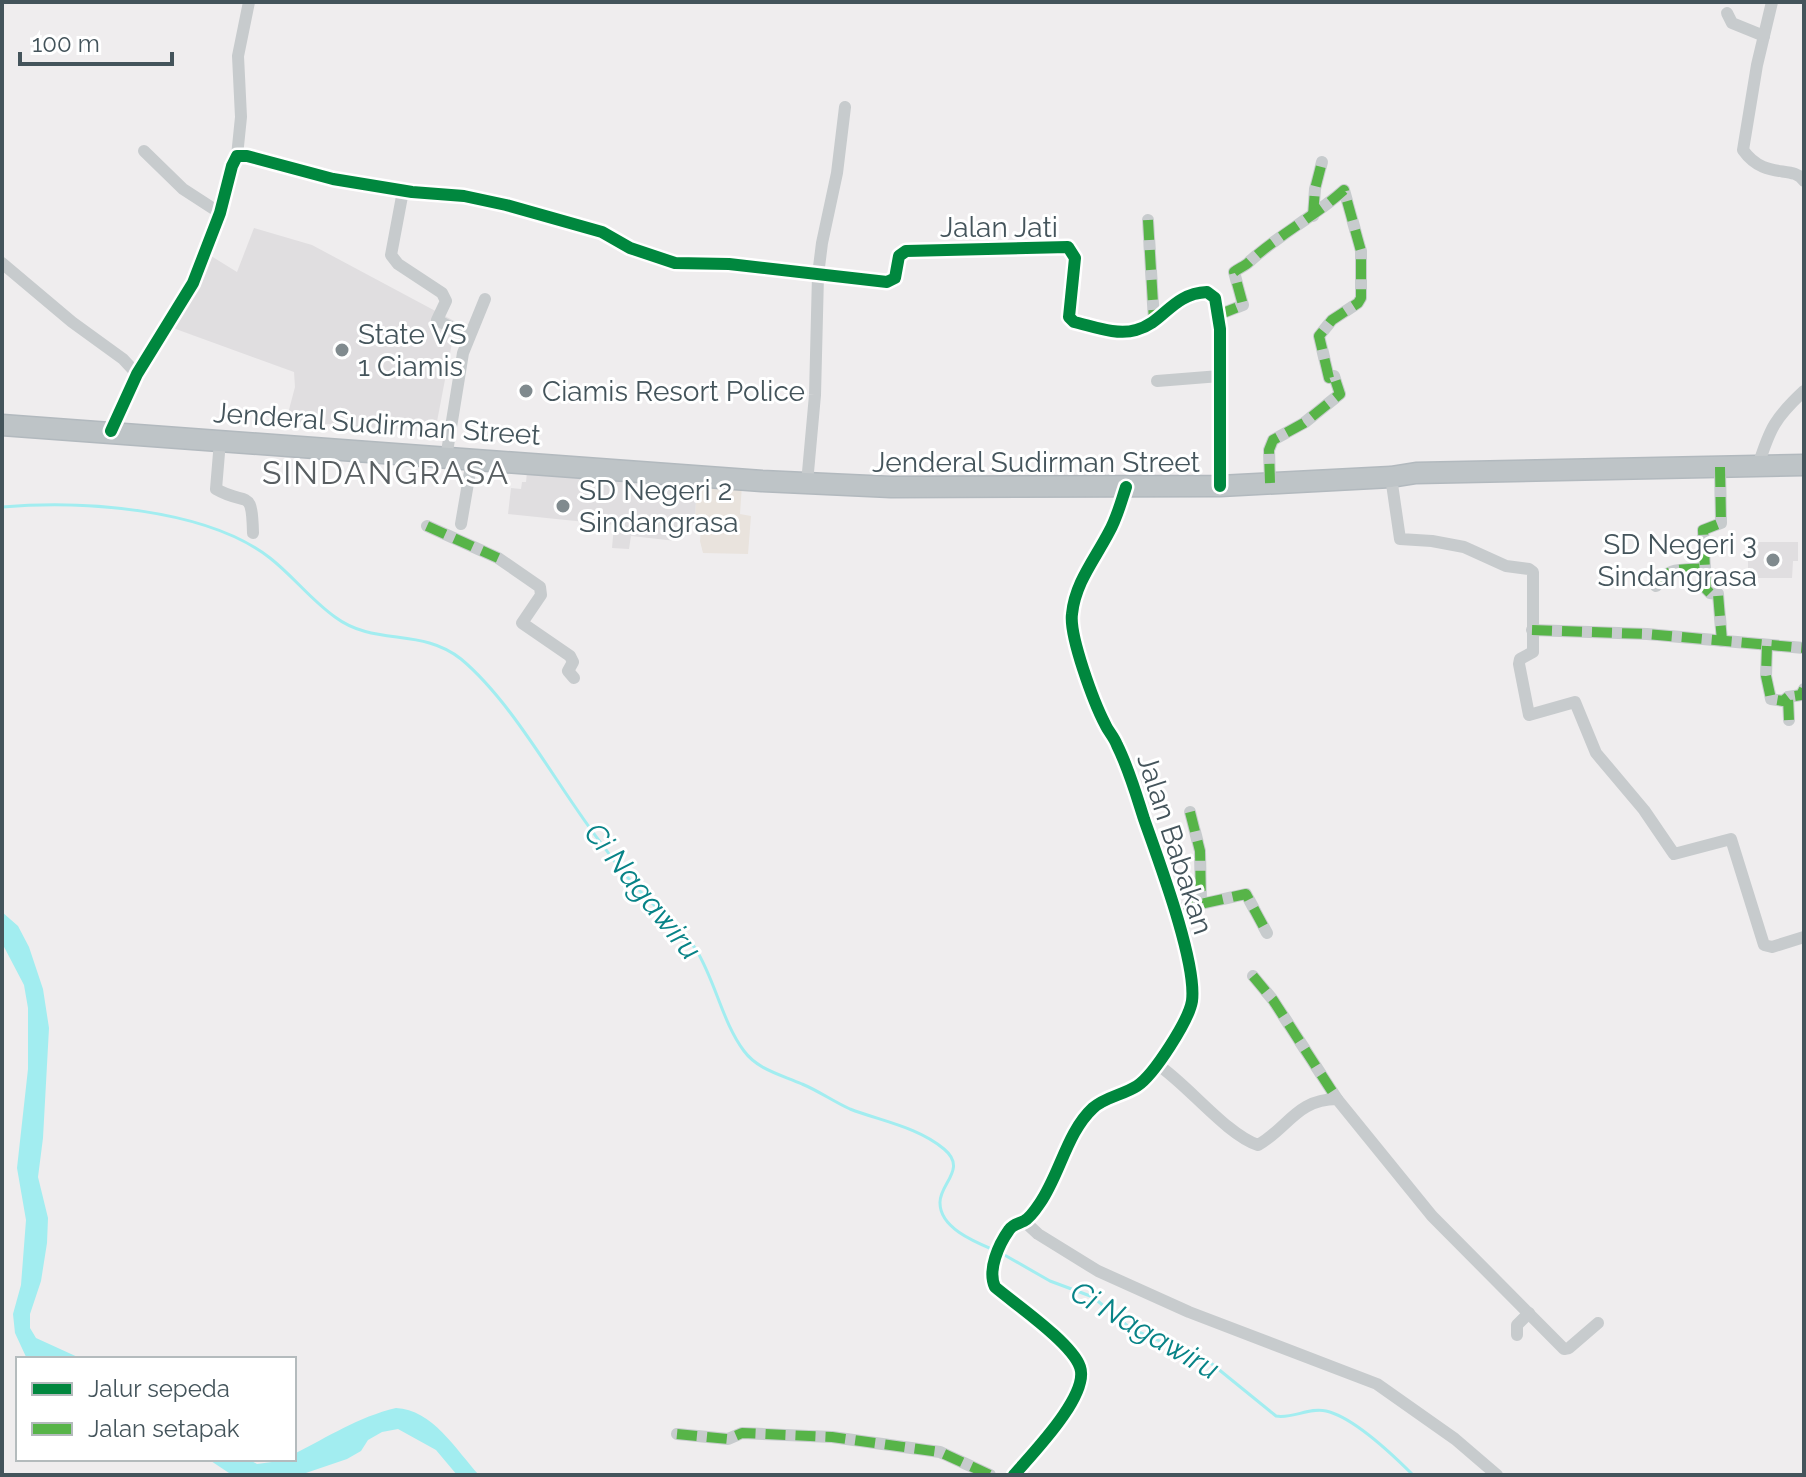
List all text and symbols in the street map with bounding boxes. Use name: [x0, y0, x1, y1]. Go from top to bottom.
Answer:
scale bar: [20, 16, 172, 66]
text: 100 m: [32, 29, 100, 58]
street label: Jalan Jati: [940, 211, 1058, 244]
place label: State VS 1 Ciamis: [358, 318, 467, 383]
marker: State VS 1 Ciamis: [333, 341, 351, 359]
place label: Ciamis Resort Police: [542, 375, 805, 408]
marker: Ciamis Resort Police: [517, 382, 535, 400]
street label: Jenderal Sudirman Street: [212, 396, 542, 452]
street label: Jenderal Sudirman Street: [872, 446, 1201, 479]
district label: SINDANGRASA: [262, 454, 510, 491]
place label: SD Negeri 2 Sindangrasa: [579, 474, 739, 539]
marker: SD Negeri 2 Sindangrasa: [554, 497, 572, 515]
place label: SD Negeri 3 Sindangrasa: [1597, 528, 1757, 593]
marker: SD Negeri 3 Sindangrasa: [1764, 551, 1782, 569]
street label: Jalan Babakan: [1130, 750, 1220, 938]
water label: Ci Nagawiru: [577, 816, 709, 966]
water label: Ci Nagawiru: [1065, 1273, 1225, 1387]
legend: [16, 1357, 296, 1461]
text: Jalur sepeda: [88, 1374, 230, 1403]
text: Jalan setapak: [88, 1414, 240, 1443]

